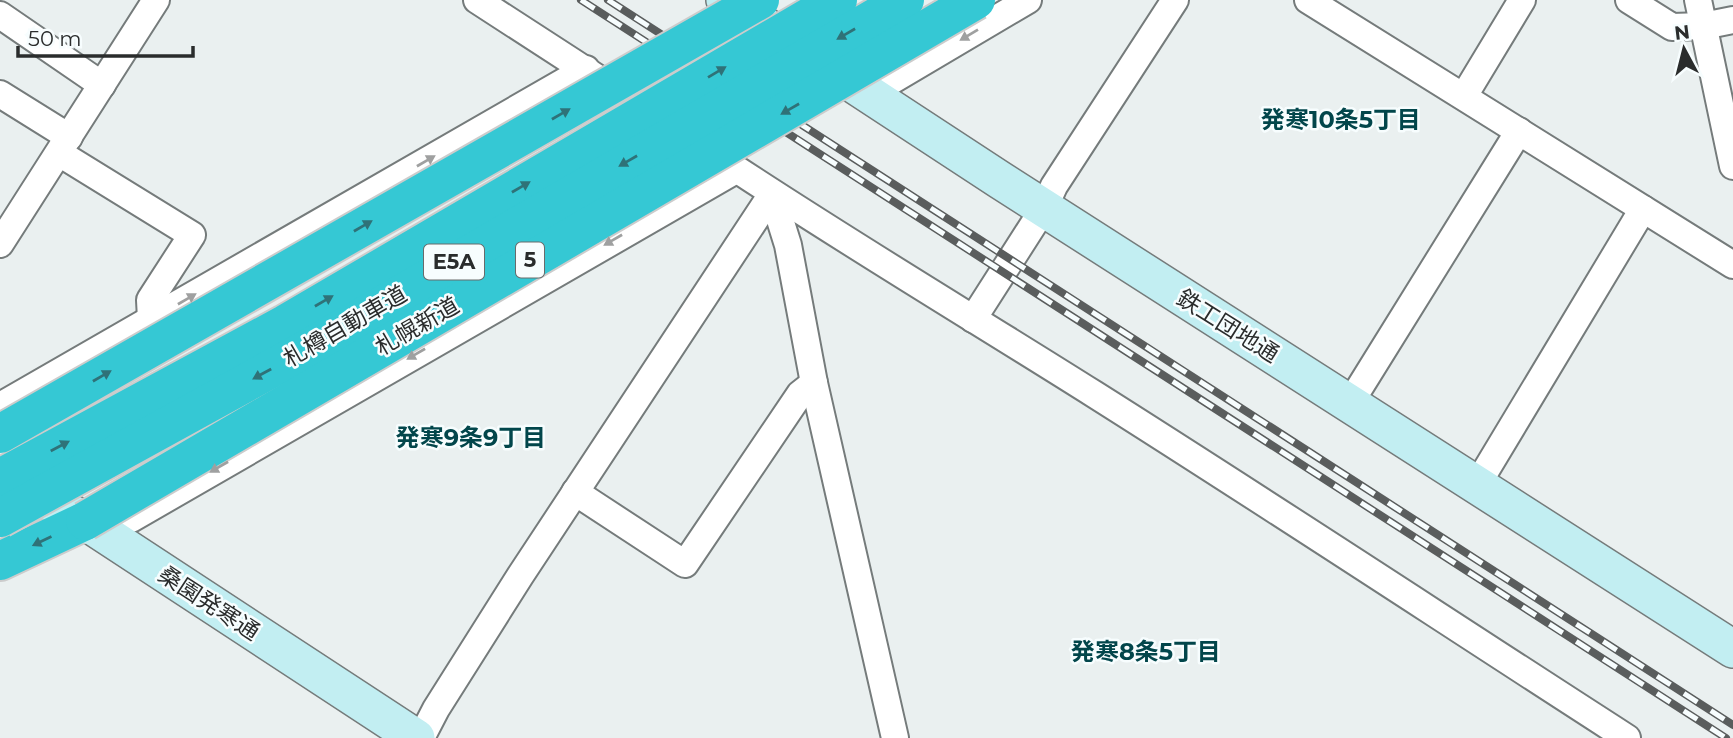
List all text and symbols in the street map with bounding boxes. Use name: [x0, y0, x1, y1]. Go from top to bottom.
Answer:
scale bar: [18, 14, 192, 58]
north arrow: [1649, 14, 1719, 84]
text: N: [1673, 20, 1691, 45]
text: 50 m: [28, 26, 82, 51]
one-way arrow: [836, 28, 856, 40]
one-way arrow: [960, 29, 979, 41]
one-way arrow: [707, 66, 727, 78]
one-way arrow: [781, 102, 800, 115]
district label: 発寒10条5丁目: [1261, 105, 1421, 134]
one-way arrow: [551, 108, 570, 120]
one-way arrow: [417, 155, 436, 167]
one-way arrow: [619, 155, 638, 167]
one-way arrow: [511, 180, 530, 193]
one-way arrow: [354, 220, 373, 233]
one-way arrow: [603, 234, 622, 246]
road number: 5: [516, 243, 544, 278]
road number: E5A: [424, 244, 484, 280]
street label: 札樽自動車道: [278, 279, 412, 373]
street label: 鉄工団地通: [1172, 284, 1284, 368]
street label: 札幌新道: [370, 291, 464, 361]
one-way arrow: [177, 293, 196, 305]
one-way arrow: [314, 295, 334, 307]
one-way arrow: [407, 348, 426, 360]
one-way arrow: [252, 368, 272, 379]
one-way arrow: [92, 370, 111, 382]
district label: 発寒9条9丁目: [396, 423, 546, 452]
one-way arrow: [50, 440, 70, 451]
one-way arrow: [209, 461, 228, 474]
one-way arrow: [32, 535, 52, 547]
street label: 桑園発寒通: [153, 560, 265, 646]
district label: 発寒8条5丁目: [1071, 637, 1221, 666]

